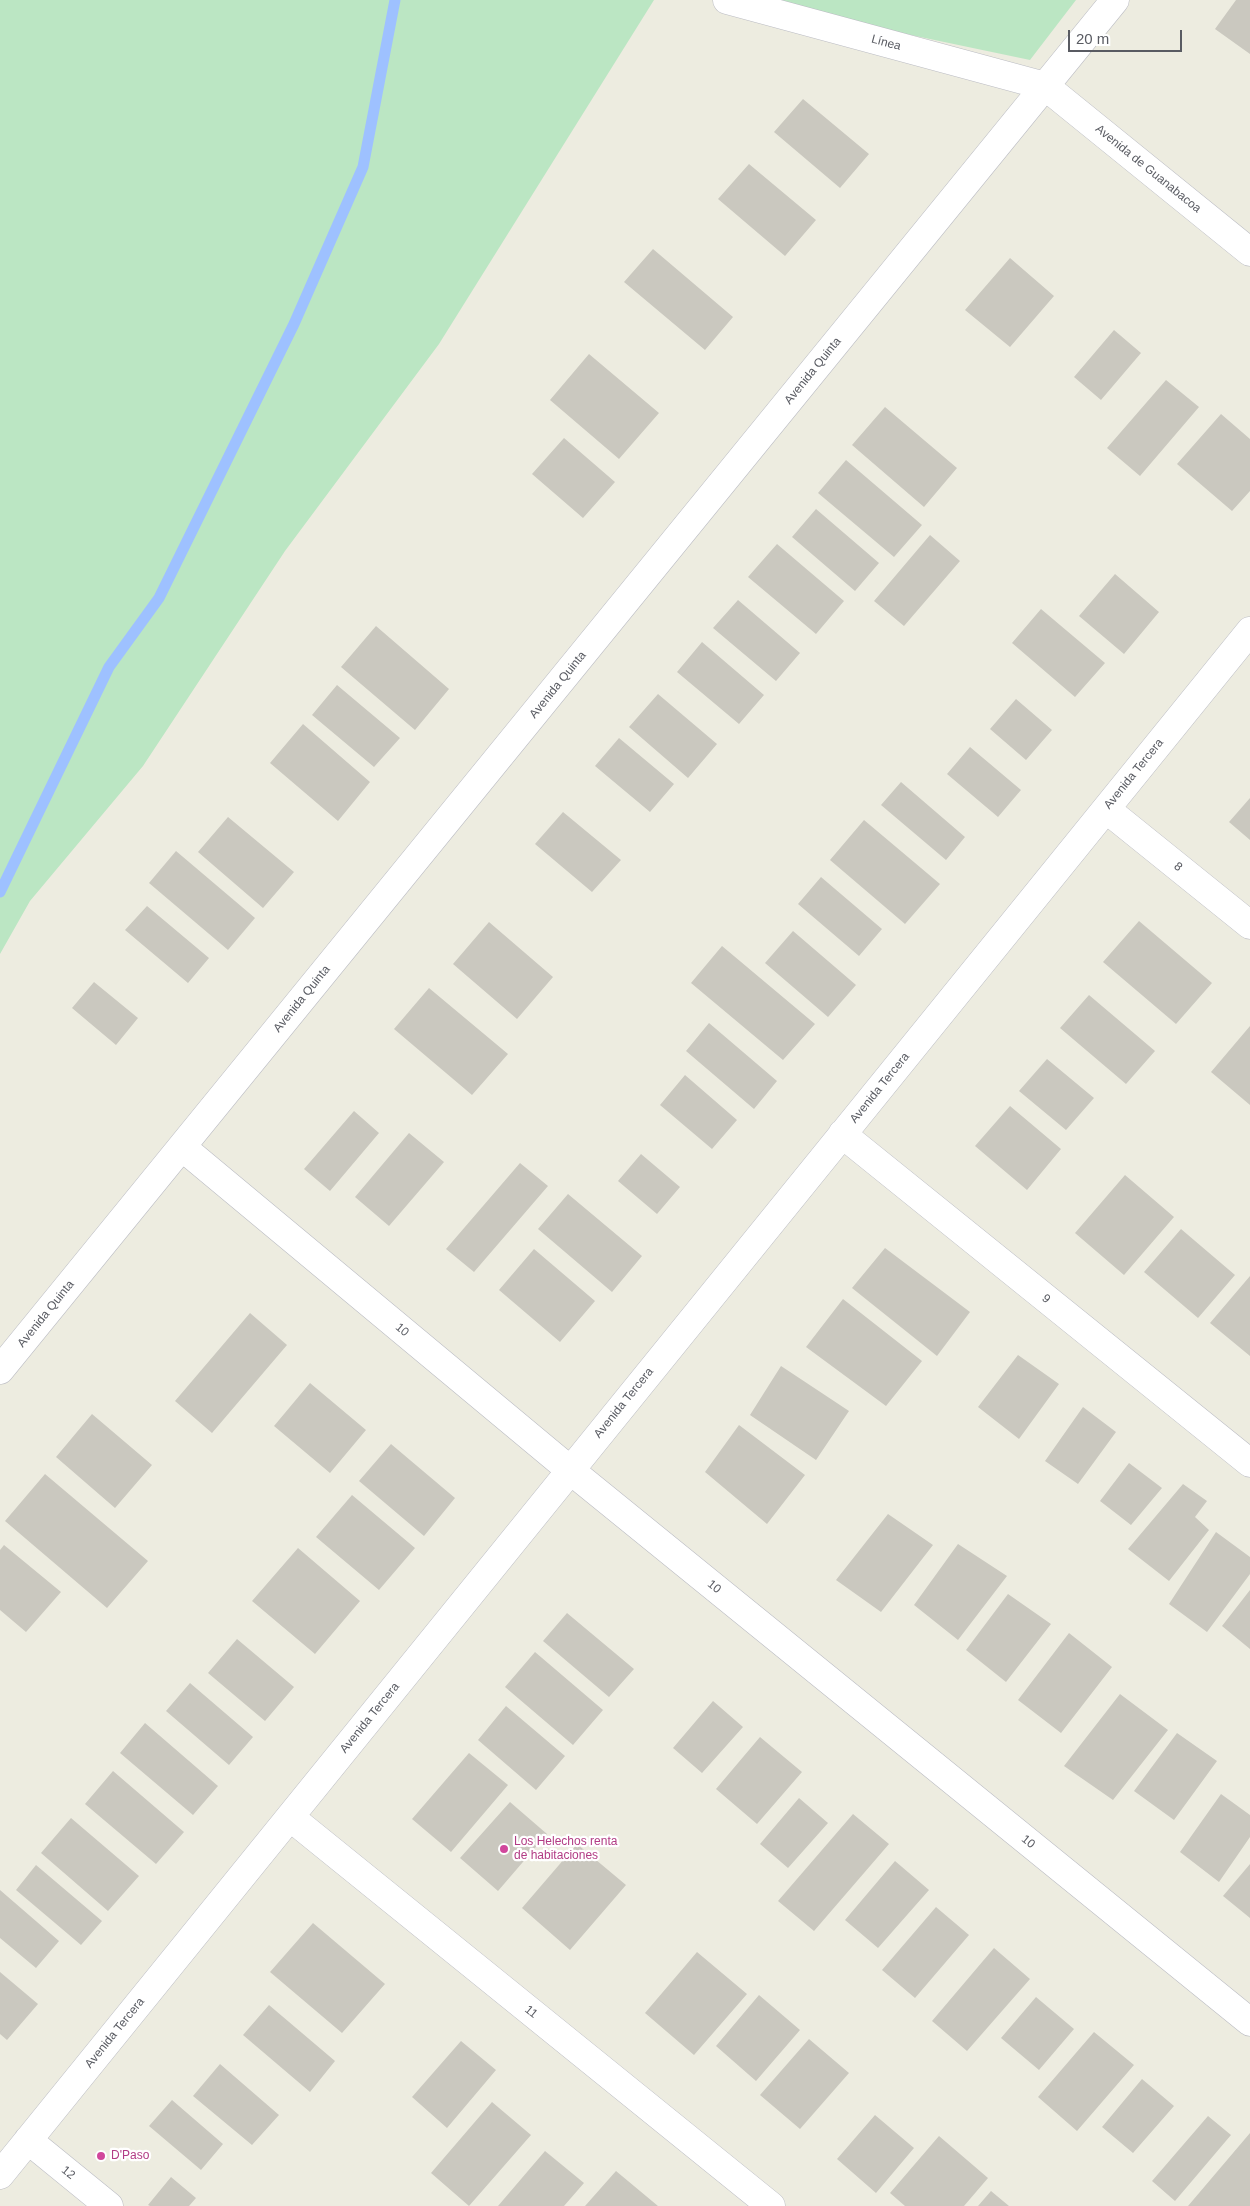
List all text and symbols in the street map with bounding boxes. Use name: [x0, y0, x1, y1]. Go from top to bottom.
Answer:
scale bar: [1070, 20, 1184, 52]
text: 20 m: [1076, 30, 1109, 47]
street label: Línea: [870, 32, 902, 54]
street label: Avenida de Guanabacoa: [1092, 122, 1204, 216]
street label: Avenida Quinta: [782, 335, 844, 407]
street label: Avenida Quinta: [527, 649, 589, 721]
street label: Avenida Tercera: [1101, 736, 1167, 812]
street label: 8: [1171, 859, 1185, 875]
street label: Avenida Quinta: [271, 963, 333, 1035]
street label: Avenida Tercera: [847, 1050, 913, 1126]
street label: Avenida Quinta: [15, 1278, 77, 1350]
street label: 9: [1039, 1291, 1053, 1307]
street label: 10: [392, 1320, 412, 1340]
street label: Avenida Tercera: [591, 1365, 657, 1441]
street label: 10: [704, 1577, 724, 1597]
street label: Avenida Tercera: [337, 1680, 403, 1756]
street label: 10: [1018, 1832, 1038, 1852]
place label: Los Helechos renta de habitaciones: [514, 1835, 617, 1863]
marker: Los Helechos renta de habitaciones: [498, 1843, 510, 1855]
street label: Avenida Tercera: [82, 1995, 148, 2071]
street label: 11: [522, 2002, 540, 2022]
place label: D'Paso: [111, 2149, 149, 2163]
marker: D'Paso: [95, 2150, 107, 2162]
street label: 12: [58, 2163, 78, 2183]

